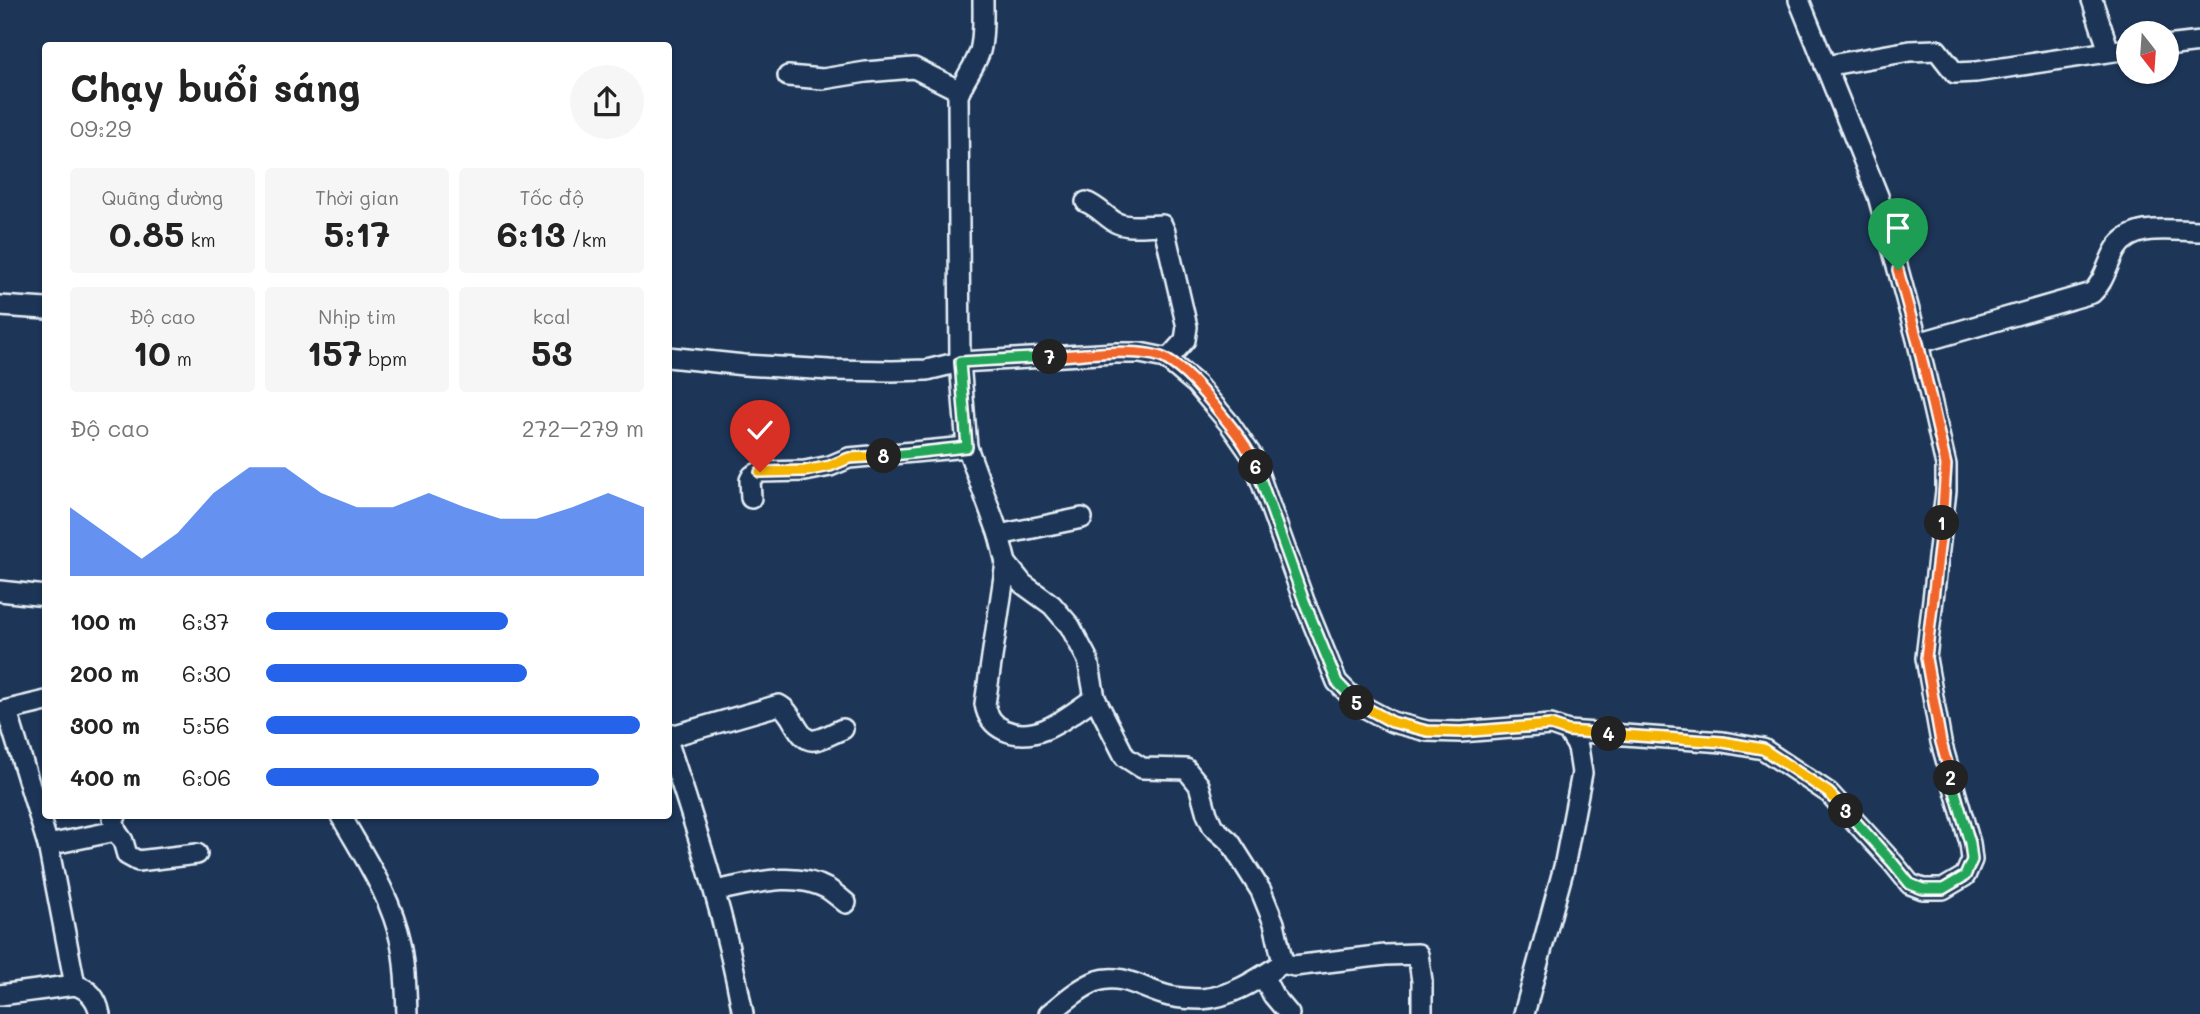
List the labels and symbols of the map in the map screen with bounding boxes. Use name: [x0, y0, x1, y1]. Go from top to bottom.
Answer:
north arrow: [2116, 21, 2179, 84]
pin: [1868, 198, 1928, 270]
pin: 7: [1032, 340, 1068, 374]
pin: [730, 400, 790, 472]
pin: 8: [866, 438, 902, 474]
pin: 6: [1238, 449, 1274, 484]
pin: 1: [1924, 505, 1960, 540]
pin: 5: [1340, 686, 1374, 720]
pin: 4: [1592, 716, 1626, 752]
pin: 2: [1934, 760, 1968, 796]
pin: 3: [1828, 794, 1864, 828]

